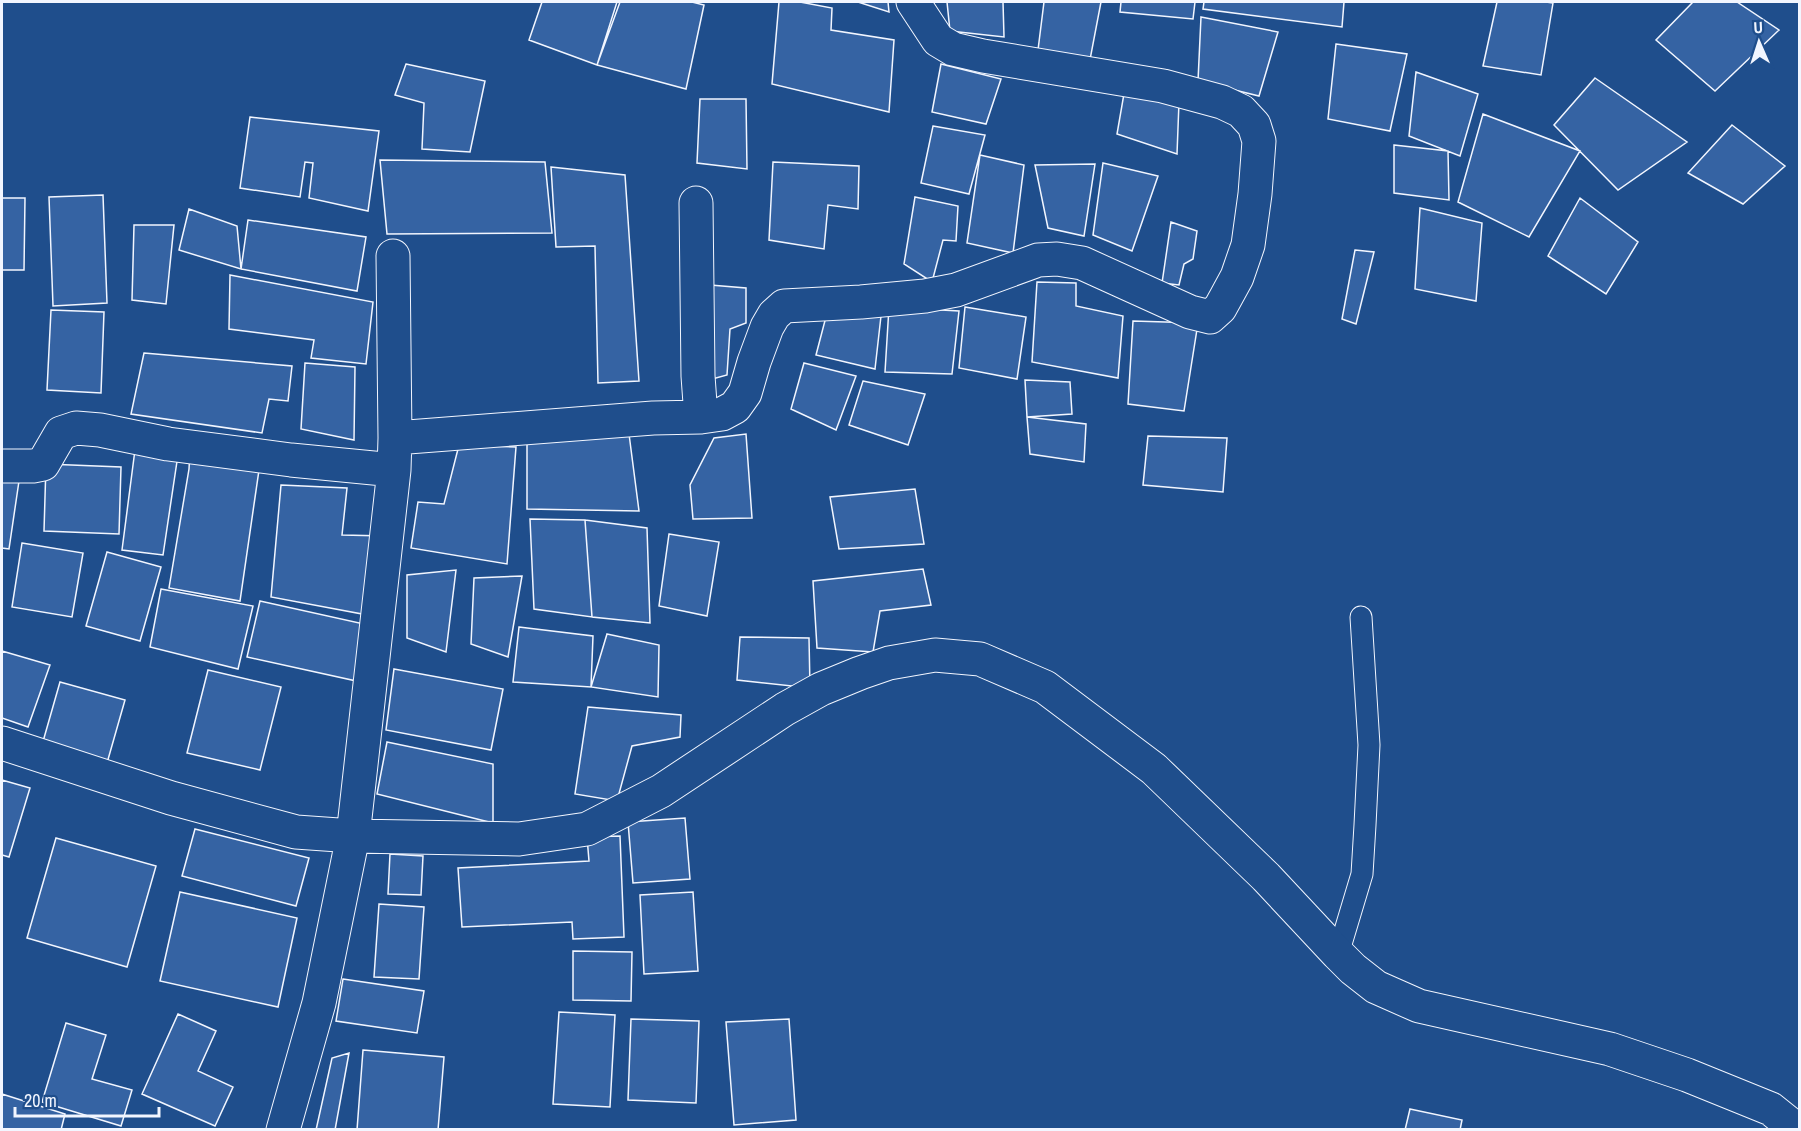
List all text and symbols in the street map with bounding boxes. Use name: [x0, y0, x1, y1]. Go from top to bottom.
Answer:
north arrow: [1729, 12, 1789, 72]
text: U: [1753, 16, 1764, 38]
scale bar: [15, 1080, 159, 1118]
text: 20 m: [24, 1088, 57, 1113]

